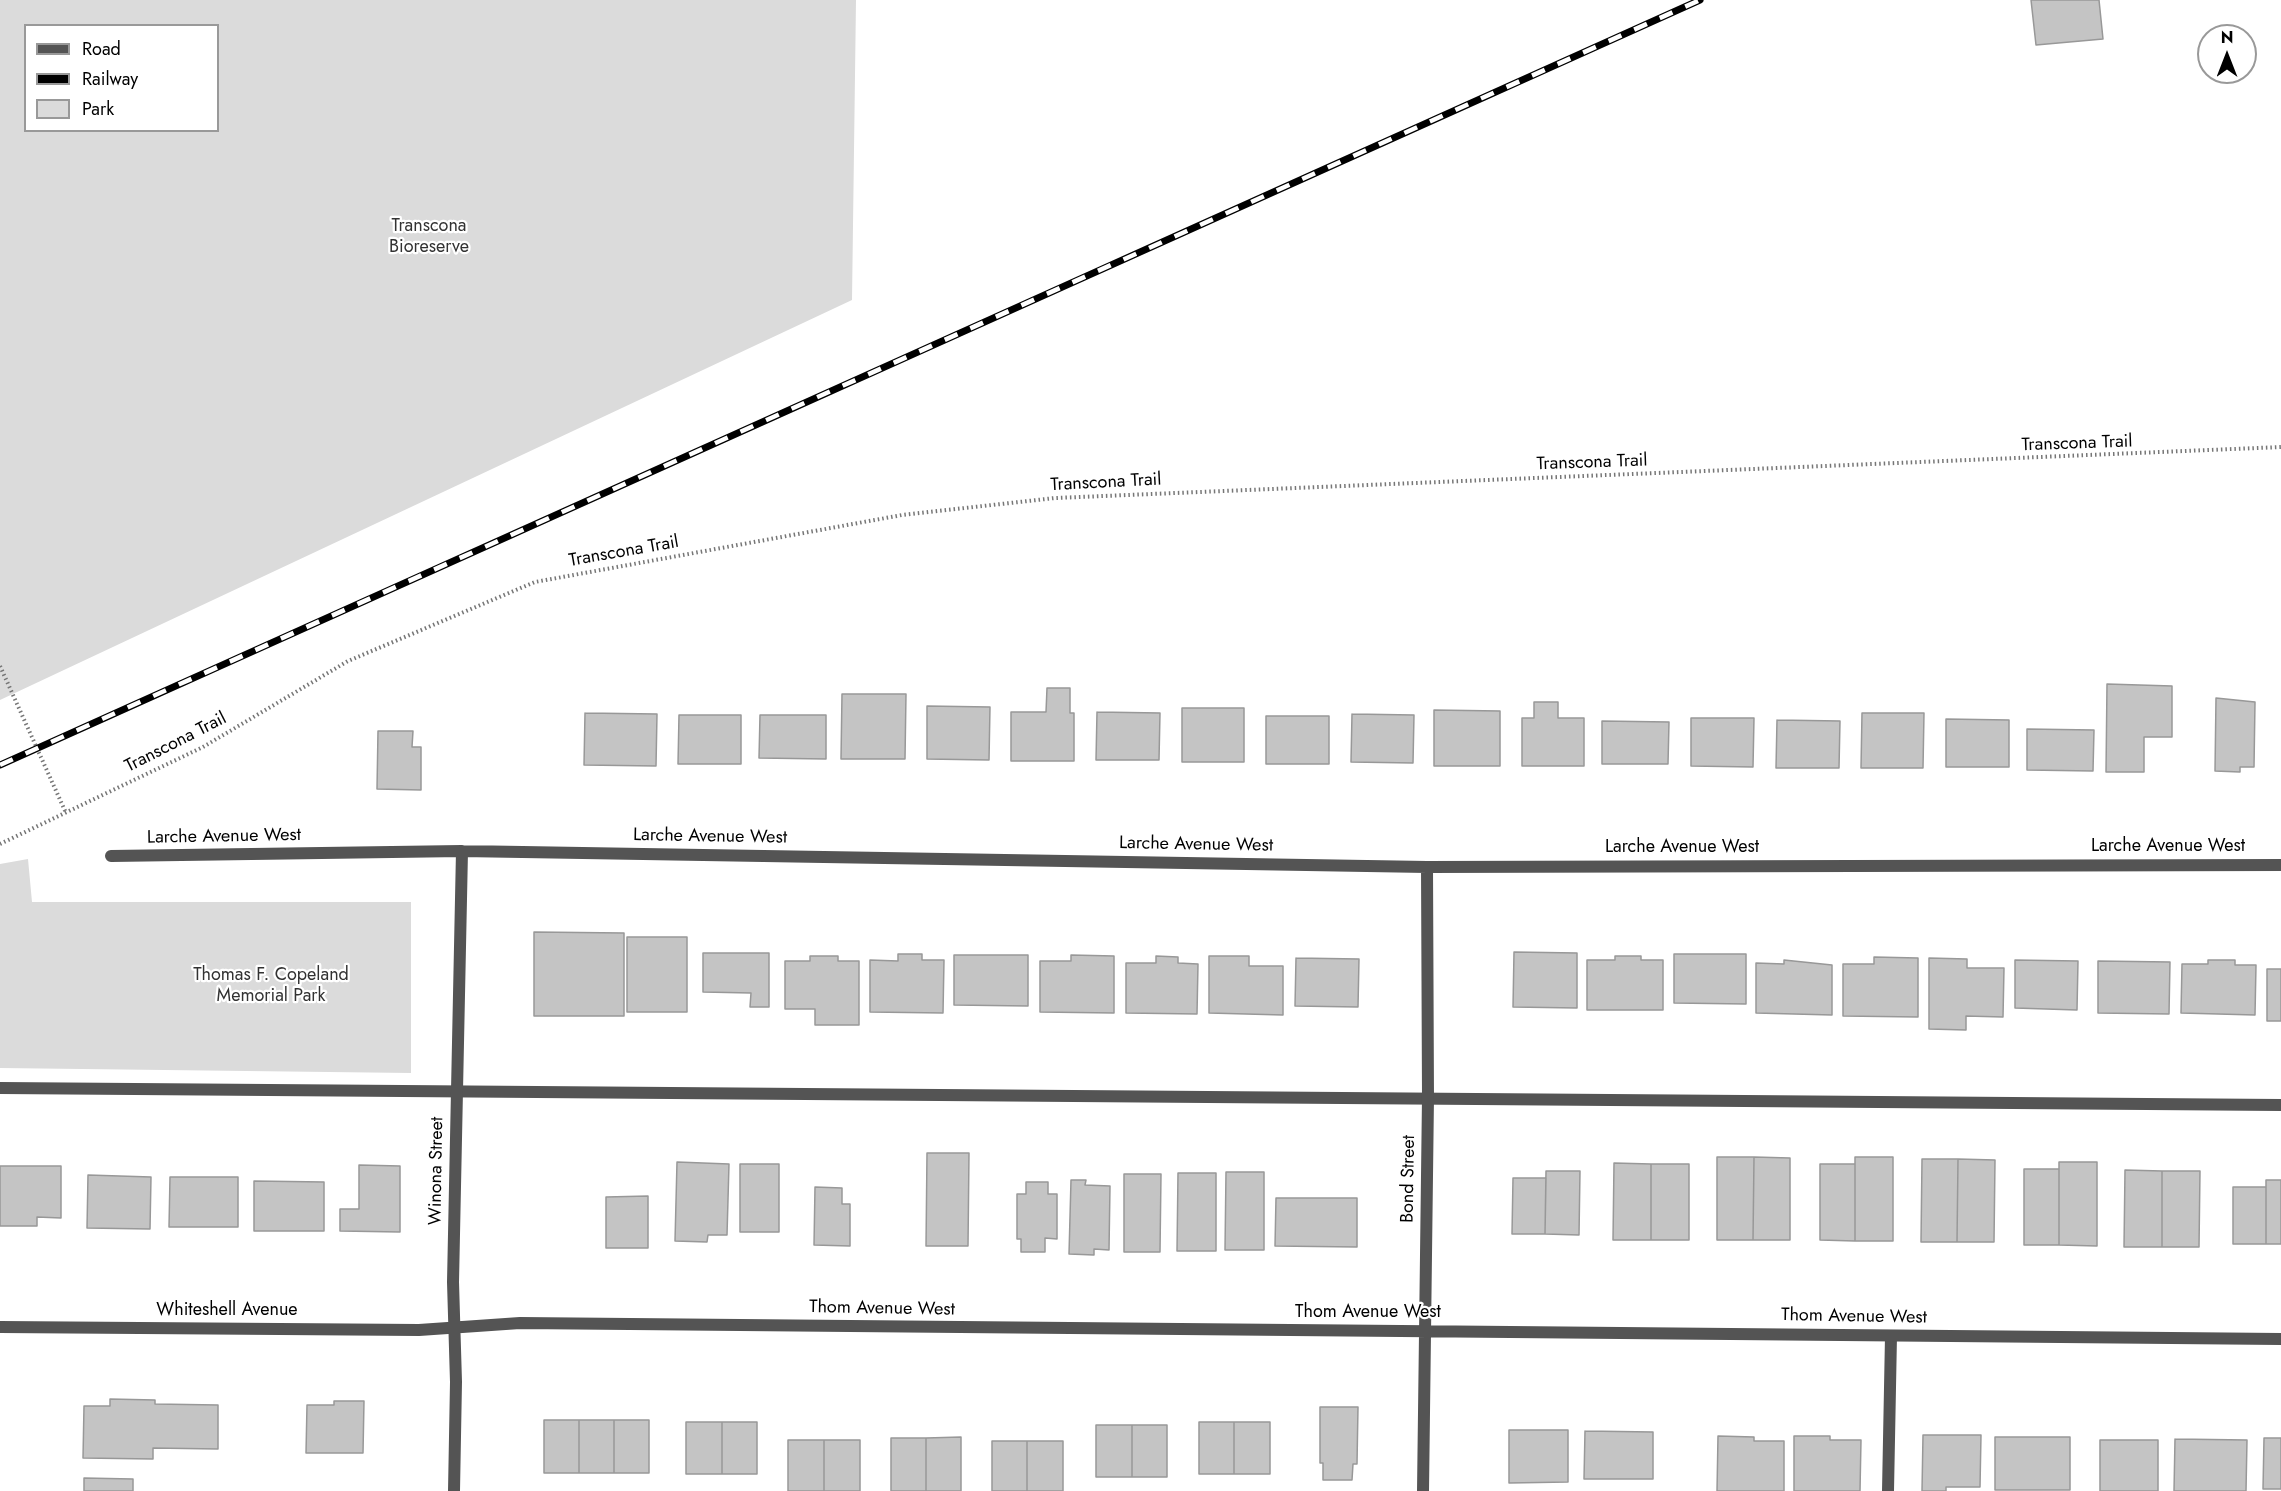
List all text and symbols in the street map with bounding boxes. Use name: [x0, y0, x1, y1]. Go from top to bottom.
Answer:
legend: [24, 24, 219, 132]
north arrow: [2197, 24, 2257, 84]
text: N: [2221, 26, 2233, 49]
text: Road: [82, 36, 121, 62]
text: Railway: [82, 66, 138, 92]
text: Park: [82, 96, 114, 122]
park label: Transcona Bioreserve: [389, 216, 469, 258]
street label: Transcona Trail: [2021, 431, 2133, 457]
street label: Transcona Trail: [1536, 450, 1648, 476]
street label: Transcona Trail: [1050, 469, 1162, 497]
street label: Transcona Trail: [567, 532, 681, 572]
street label: Transcona Trail: [122, 708, 230, 778]
street label: Larche Avenue West: [147, 825, 301, 849]
street label: Larche Avenue West: [633, 825, 787, 849]
street label: Larche Avenue West: [1119, 833, 1273, 857]
street label: Larche Avenue West: [2091, 836, 2245, 858]
street label: Larche Avenue West: [1605, 837, 1759, 859]
park label: Thomas F. Copeland Memorial Park: [193, 965, 349, 1008]
street label: Winona Street: [425, 1117, 449, 1225]
street label: Bond Street: [1397, 1135, 1421, 1223]
street label: Thom Avenue West: [809, 1297, 955, 1321]
street label: Whiteshell Avenue: [156, 1300, 298, 1322]
street label: Thom Avenue West: [1295, 1302, 1441, 1324]
street label: Thom Avenue West: [1781, 1305, 1927, 1329]

